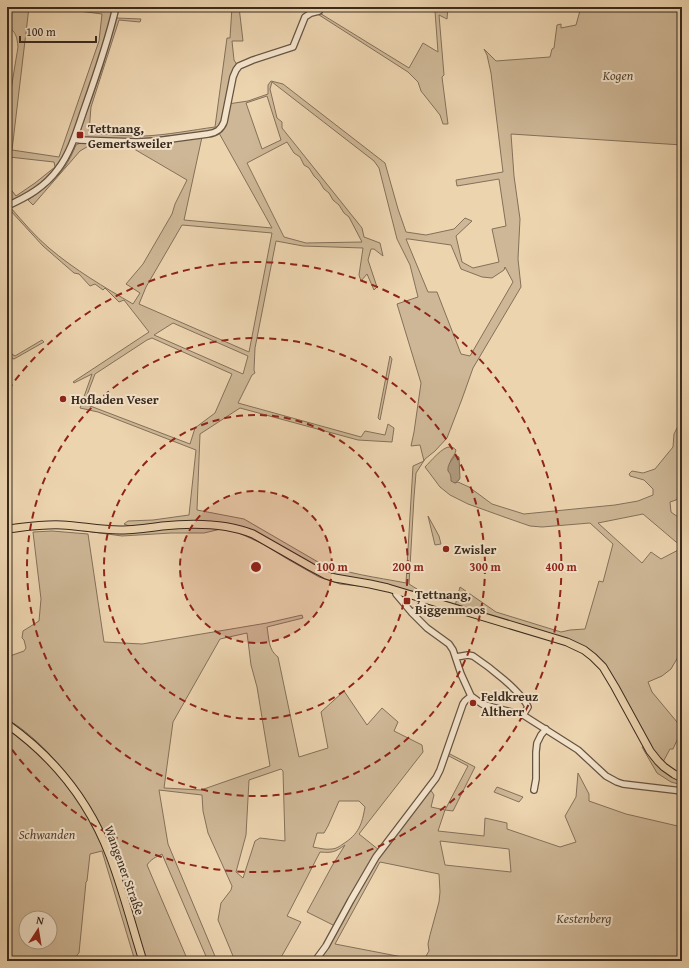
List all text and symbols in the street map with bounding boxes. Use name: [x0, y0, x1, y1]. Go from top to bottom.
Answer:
scale bar: [20, 18, 96, 44]
text: 100 m: [26, 23, 56, 40]
park label: Kogen: [602, 66, 634, 85]
place label: Tettnang, Gemertsweiler: [88, 119, 172, 153]
marker: Tettnang, Gemertsweiler: [75, 130, 85, 140]
place label: Hofladen Veser: [71, 390, 159, 409]
marker: Hofladen Veser: [58, 394, 68, 404]
place label: Zwisler: [454, 540, 497, 559]
marker: Zwisler: [441, 544, 451, 554]
text: 100 m: [316, 558, 349, 575]
text: 200 m: [392, 558, 425, 575]
text: 300 m: [469, 558, 502, 575]
text: 400 m: [545, 558, 578, 575]
centre of rings: [249, 560, 263, 574]
place label: Tettnang, Biggenmoos: [415, 585, 486, 619]
marker: Tettnang, Biggenmoos: [402, 596, 412, 606]
place label: Feldkreuz Altherr: [481, 687, 538, 721]
marker: Feldkreuz Altherr: [468, 698, 478, 708]
street label: Wangener Straße: [99, 823, 150, 918]
park label: Schwanden: [19, 825, 76, 844]
park label: Kestenberg: [556, 909, 612, 928]
north arrow: [18, 910, 58, 950]
text: N: [35, 912, 46, 929]

